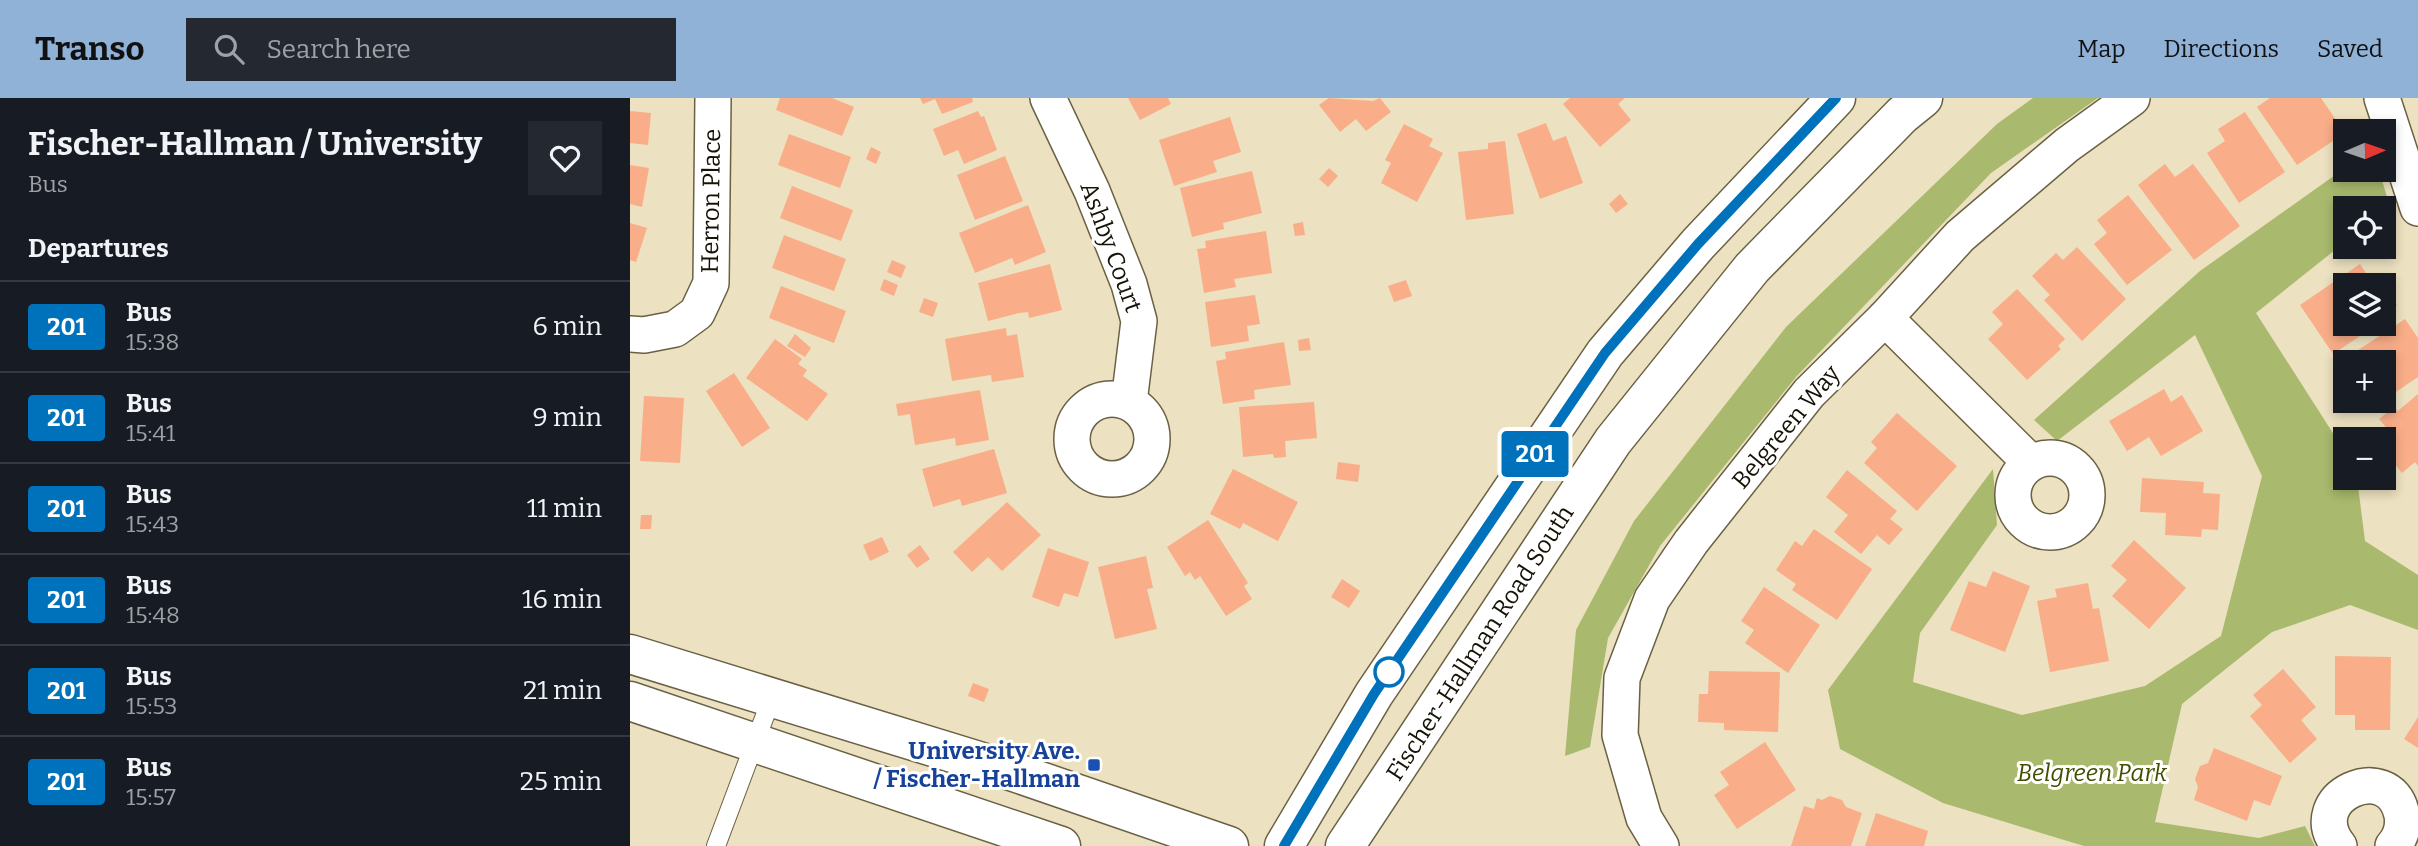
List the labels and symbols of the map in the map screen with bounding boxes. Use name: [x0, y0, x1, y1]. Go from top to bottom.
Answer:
north arrow: [2333, 119, 2396, 182]
street label: Herron Place: [696, 128, 726, 274]
street label: Ashby Court: [1074, 178, 1148, 316]
street label: Belgreen Way: [1726, 359, 1846, 494]
line badge: 201: [1495, 431, 1575, 477]
street label: Fischer-Hallman Road South: [1380, 500, 1580, 786]
unlabelled marker: [1374, 657, 1404, 687]
place label: University Ave. / Fischer-Hallman: [873, 737, 1081, 793]
marker: University Ave. / Fischer-Hallman: [1086, 757, 1102, 773]
park label: Belgreen Park: [2017, 759, 2168, 787]

